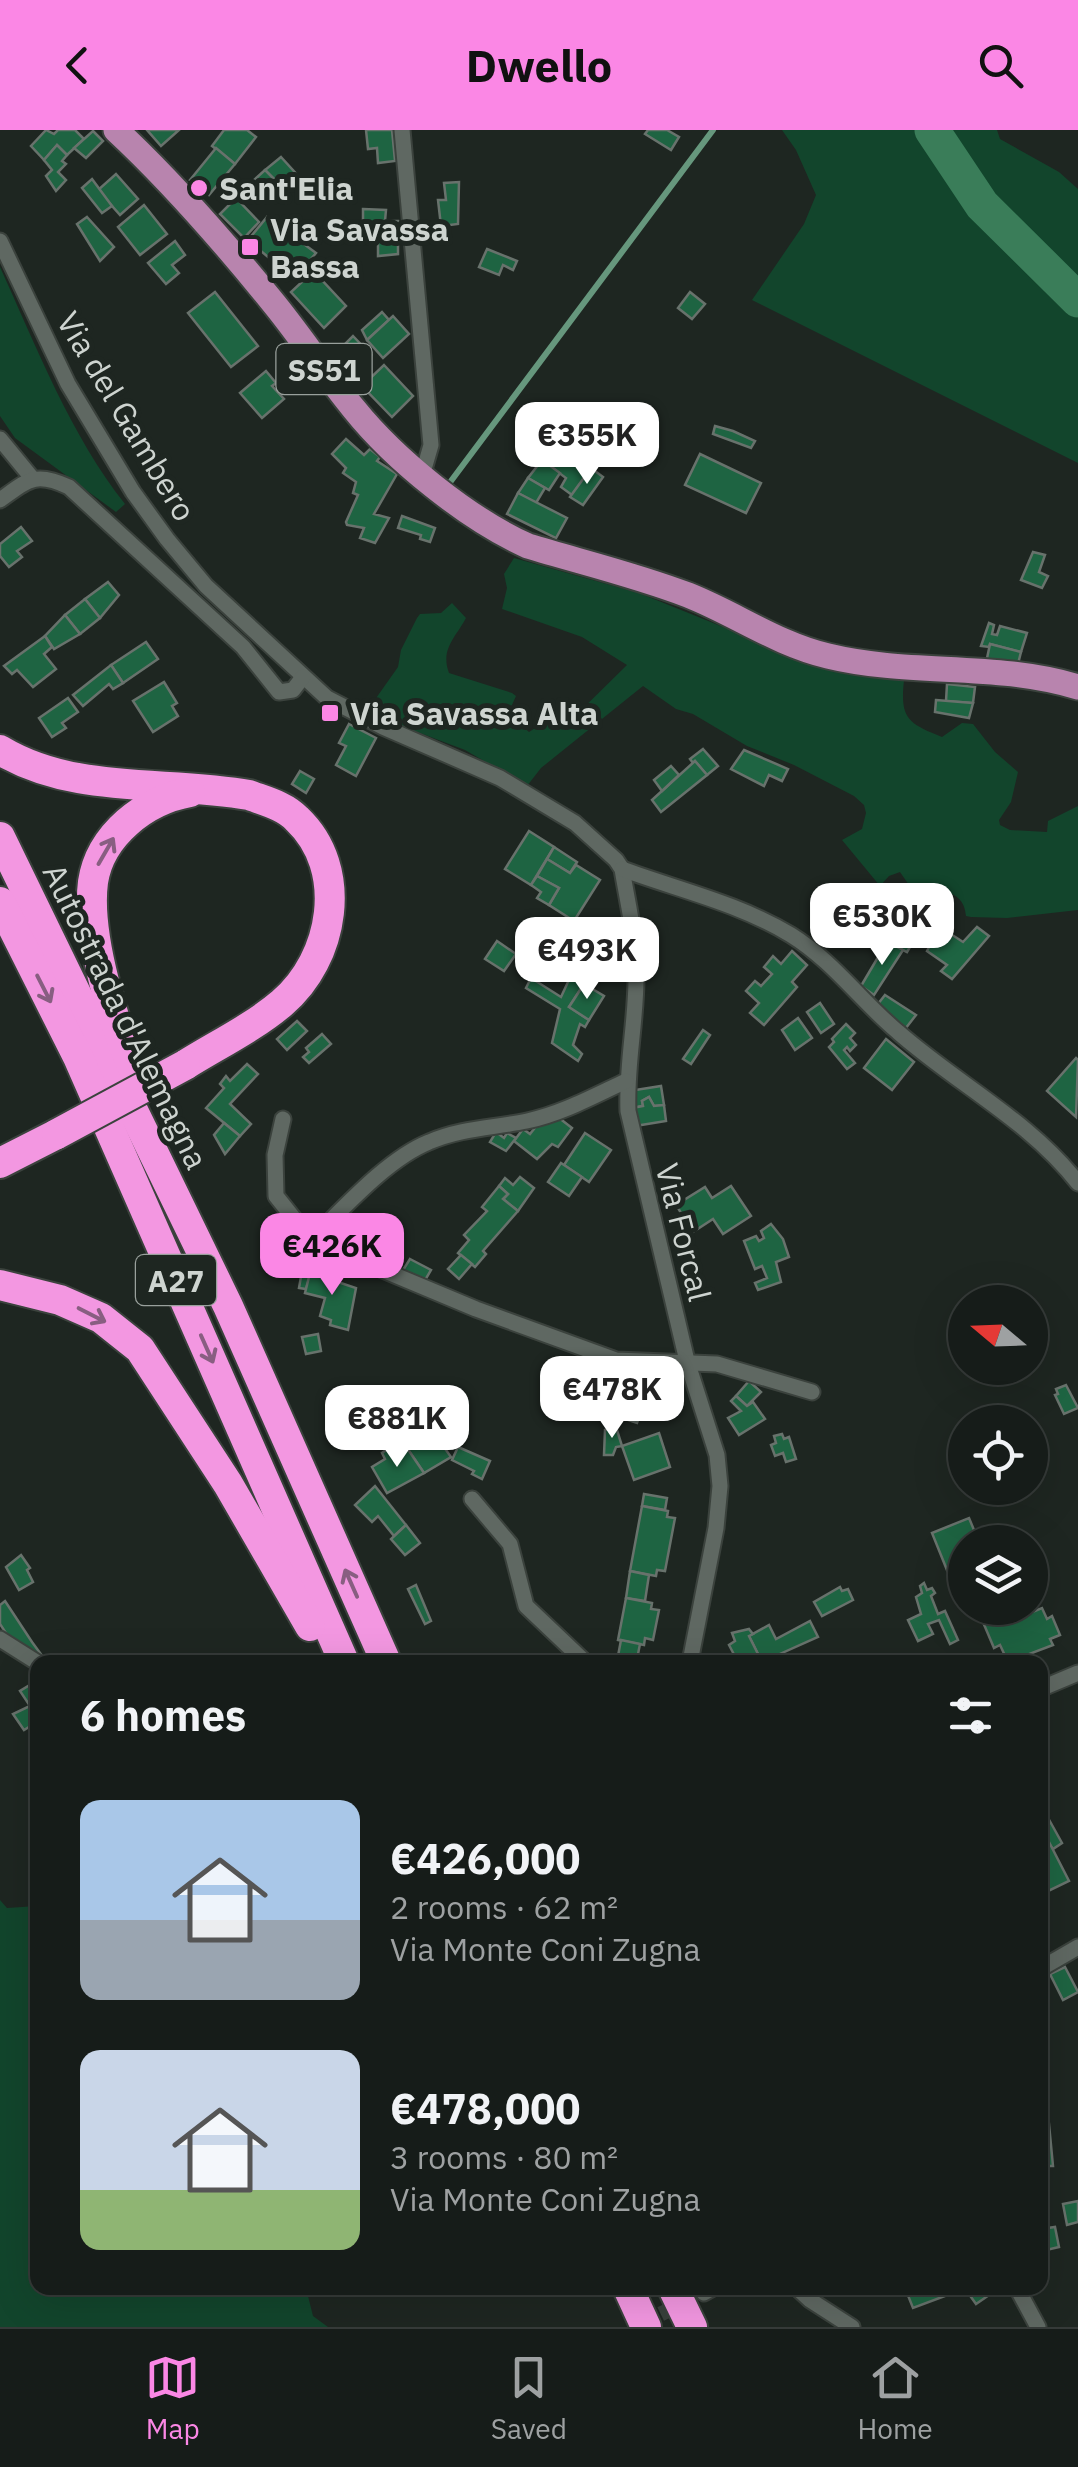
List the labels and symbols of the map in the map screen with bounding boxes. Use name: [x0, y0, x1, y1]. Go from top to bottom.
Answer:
place label: Sant'Elia: [219, 167, 354, 209]
marker: Sant'Elia: [188, 177, 210, 199]
place label: Via Savassa Bassa: [270, 208, 449, 287]
marker: Via Savassa Bassa: [239, 236, 261, 258]
street label: Via del Gambero: [48, 303, 206, 529]
road number: SS51: [276, 344, 372, 394]
pin: €355K: [517, 402, 657, 487]
place label: Via Savassa Alta: [350, 692, 598, 734]
marker: Via Savassa Alta: [319, 702, 341, 724]
one-way arrow: [96, 837, 116, 866]
street label: Autostrada d'Alemagna: [34, 856, 218, 1176]
pin: €530K: [812, 883, 952, 968]
pin: €493K: [517, 917, 657, 1002]
one-way arrow: [35, 974, 54, 1003]
street label: Via Forcal: [647, 1159, 721, 1305]
pin: €426K: [262, 1213, 402, 1298]
road number: A27: [136, 1255, 216, 1305]
north arrow: [948, 1285, 1048, 1385]
one-way arrow: [77, 1306, 106, 1325]
one-way arrow: [198, 1333, 217, 1363]
pin: €478K: [542, 1356, 682, 1441]
pin: €881K: [327, 1385, 467, 1470]
one-way arrow: [341, 1568, 359, 1599]

